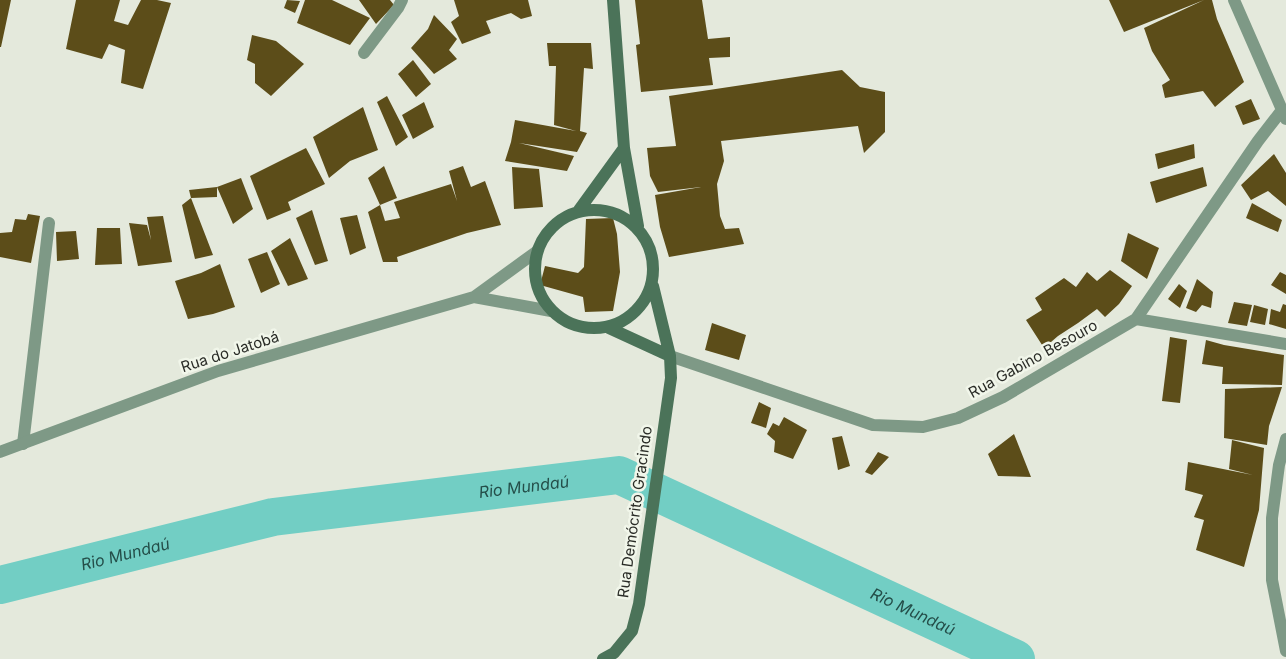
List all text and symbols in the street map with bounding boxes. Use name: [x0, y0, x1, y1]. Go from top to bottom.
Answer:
street label: Rua Gabino Besouro: [965, 315, 1101, 402]
street label: Rua do Jatobá: [178, 327, 281, 376]
street label: Rua Demócrito Gracindo: [613, 425, 656, 599]
water label: Rio Mundaú: [478, 471, 570, 502]
water label: Rio Mundaú: [79, 533, 172, 574]
water label: Rio Mundaú: [868, 583, 958, 639]

